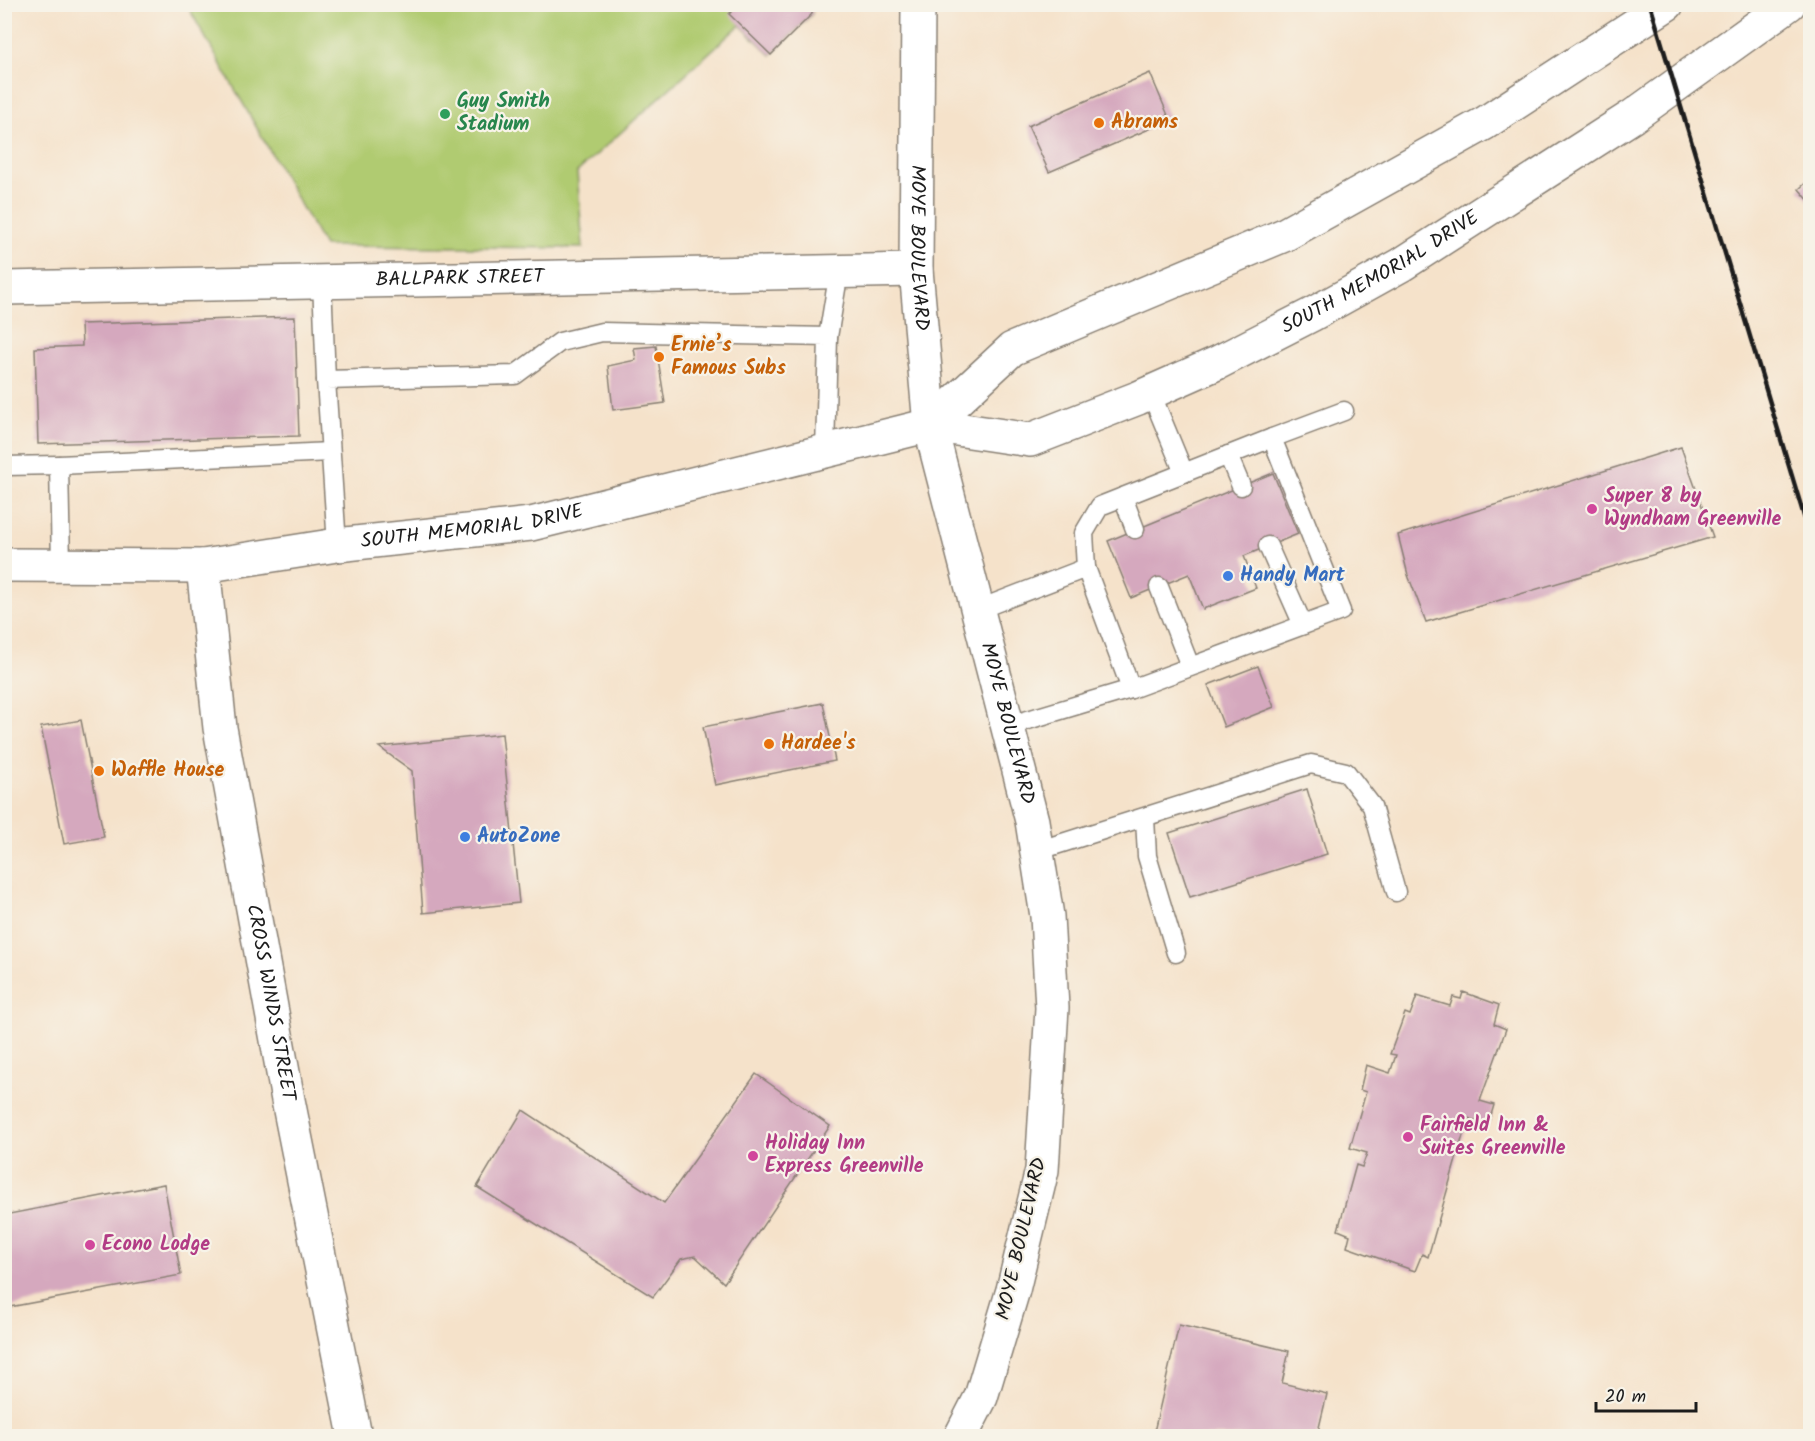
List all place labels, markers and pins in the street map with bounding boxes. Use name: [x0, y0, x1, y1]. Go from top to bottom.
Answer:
place label: Guy Smith Stadium: [457, 86, 550, 141]
marker: Guy Smith Stadium: [438, 107, 452, 121]
place label: Abrams: [1111, 107, 1179, 139]
marker: Abrams: [1092, 116, 1106, 130]
place label: Ernie’s Famous Subs: [671, 330, 786, 385]
marker: Ernie’s Famous Subs: [652, 350, 666, 364]
place label: Super 8 by Wyndham Greenville: [1604, 481, 1782, 536]
marker: Super 8 by Wyndham Greenville: [1585, 502, 1599, 516]
place label: Handy Mart: [1240, 560, 1346, 592]
marker: Handy Mart: [1221, 569, 1235, 583]
place label: Hardee's: [781, 728, 856, 760]
marker: Hardee's: [762, 737, 776, 751]
place label: Waffle House: [111, 755, 225, 787]
marker: Waffle House: [92, 764, 106, 778]
place label: AutoZone: [477, 821, 561, 853]
marker: AutoZone: [458, 830, 472, 844]
place label: Fairfield Inn & Suites Greenville: [1420, 1110, 1566, 1165]
place label: Holiday Inn Express Greenville: [765, 1128, 924, 1183]
marker: Fairfield Inn & Suites Greenville: [1401, 1130, 1415, 1144]
marker: Holiday Inn Express Greenville: [746, 1149, 760, 1163]
place label: Econo Lodge: [102, 1229, 210, 1261]
marker: Econo Lodge: [83, 1238, 97, 1252]

